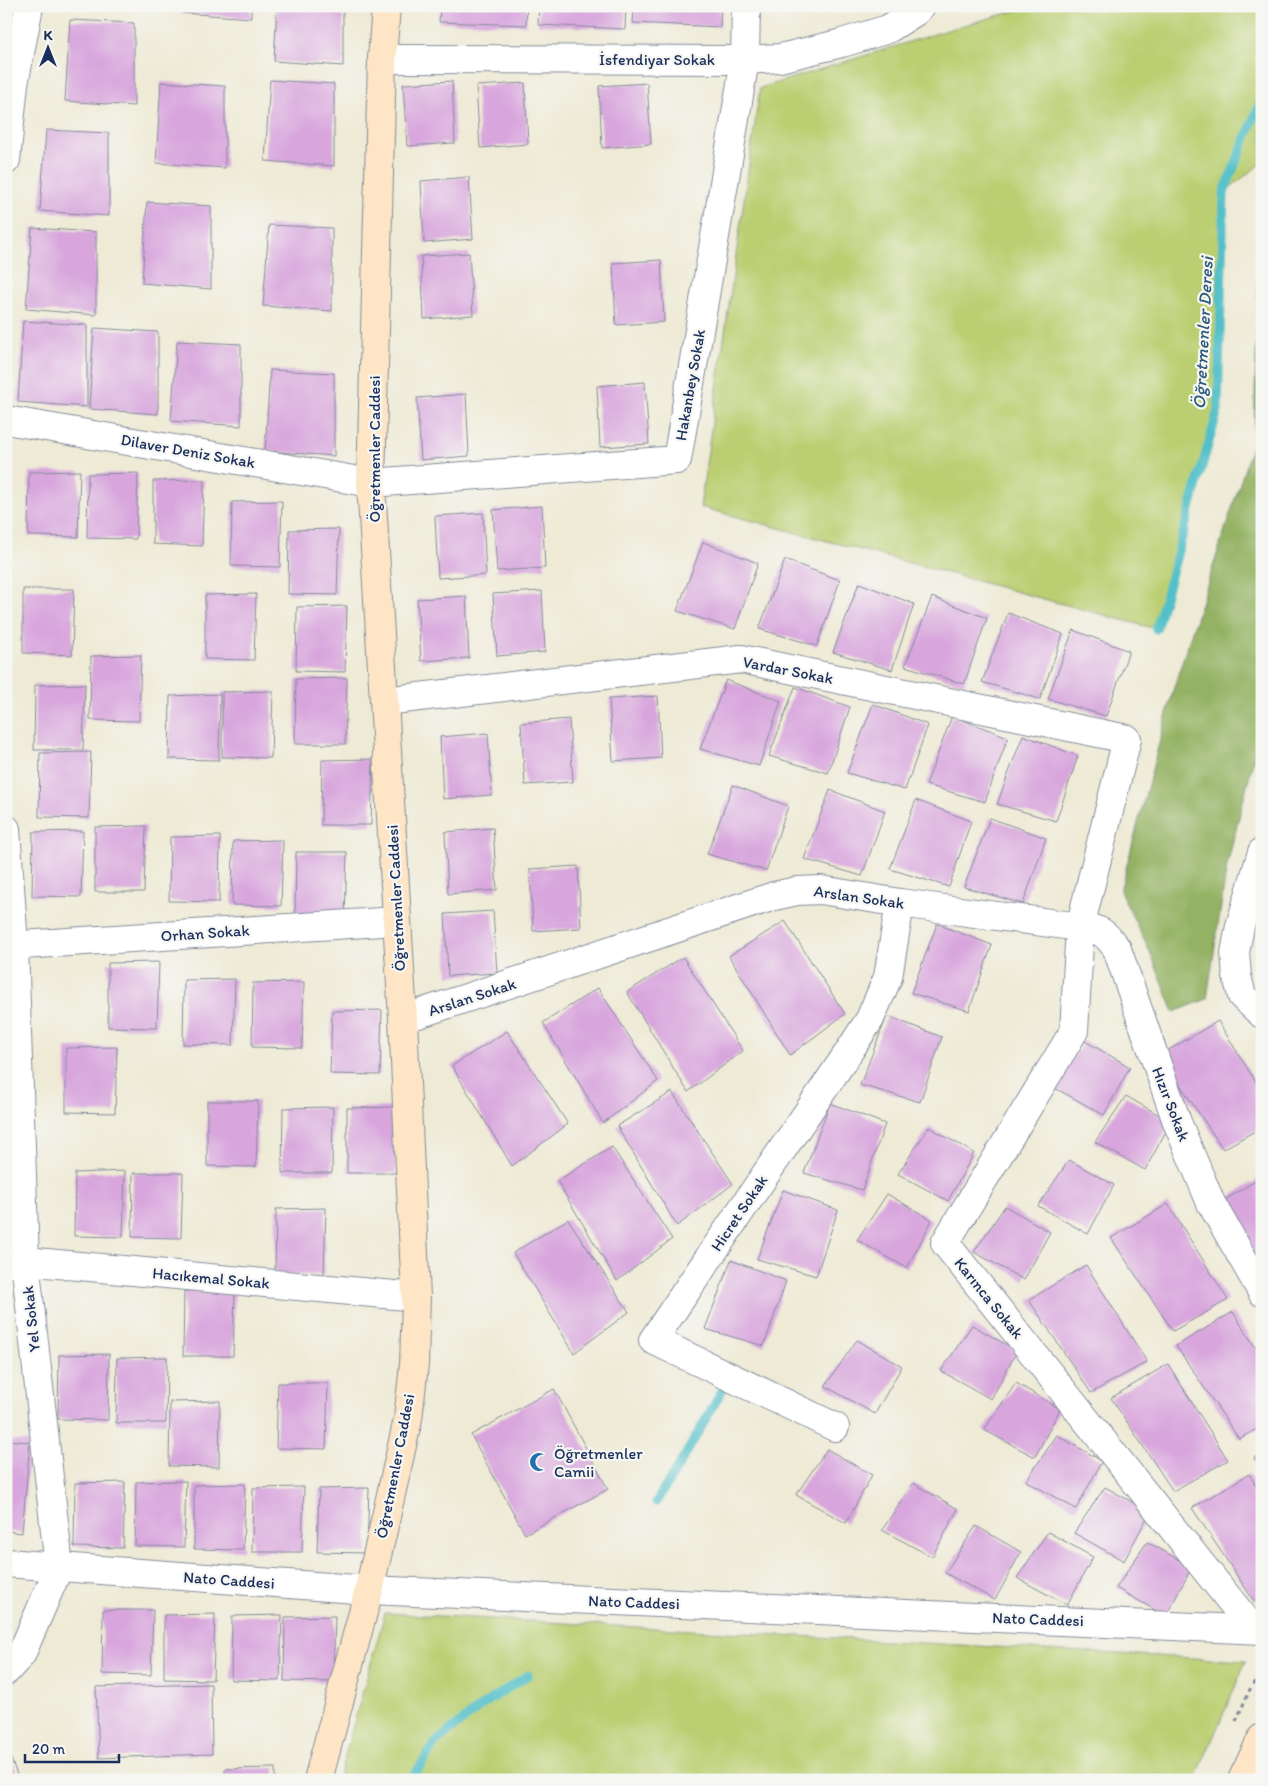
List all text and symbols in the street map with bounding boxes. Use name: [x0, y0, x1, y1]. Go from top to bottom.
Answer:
north arrow: [22, 22, 72, 72]
text: K: [44, 27, 54, 44]
street label: İsfendiyar Sokak: [599, 50, 715, 69]
water label: Öğretmenler Deresi: [1188, 254, 1218, 410]
street label: Hakanbey Sokak: [671, 327, 709, 442]
street label: Öğretmenler Caddesi: [365, 376, 384, 522]
street label: Dilaver Deniz Sokak: [119, 430, 258, 472]
street label: Vardar Sokak: [741, 652, 835, 688]
street label: Öğretmenler Caddesi: [383, 824, 409, 972]
street label: Arslan Sokak: [813, 881, 906, 913]
street label: Orhan Sokak: [160, 920, 250, 946]
street label: Arslan Sokak: [426, 974, 519, 1020]
street label: Hızır Sokak: [1148, 1064, 1194, 1145]
street label: Hicret Sokak: [707, 1171, 771, 1255]
street label: Karınca Sokak: [950, 1253, 1028, 1343]
street label: Hacıkemal Sokak: [152, 1263, 270, 1293]
street label: Yel Sokak: [18, 1284, 44, 1353]
street label: Öğretmenler Caddesi: [372, 1392, 418, 1540]
place label: Öğretmenler Camii: [554, 1444, 643, 1481]
mosque icon: Öğretmenler Camii: [528, 1451, 550, 1473]
street label: Nato Caddesi: [183, 1567, 275, 1593]
street label: Nato Caddesi: [588, 1591, 680, 1613]
street label: Nato Caddesi: [992, 1608, 1084, 1630]
scale bar: [25, 1731, 119, 1763]
text: 20 m: [32, 1740, 66, 1758]

